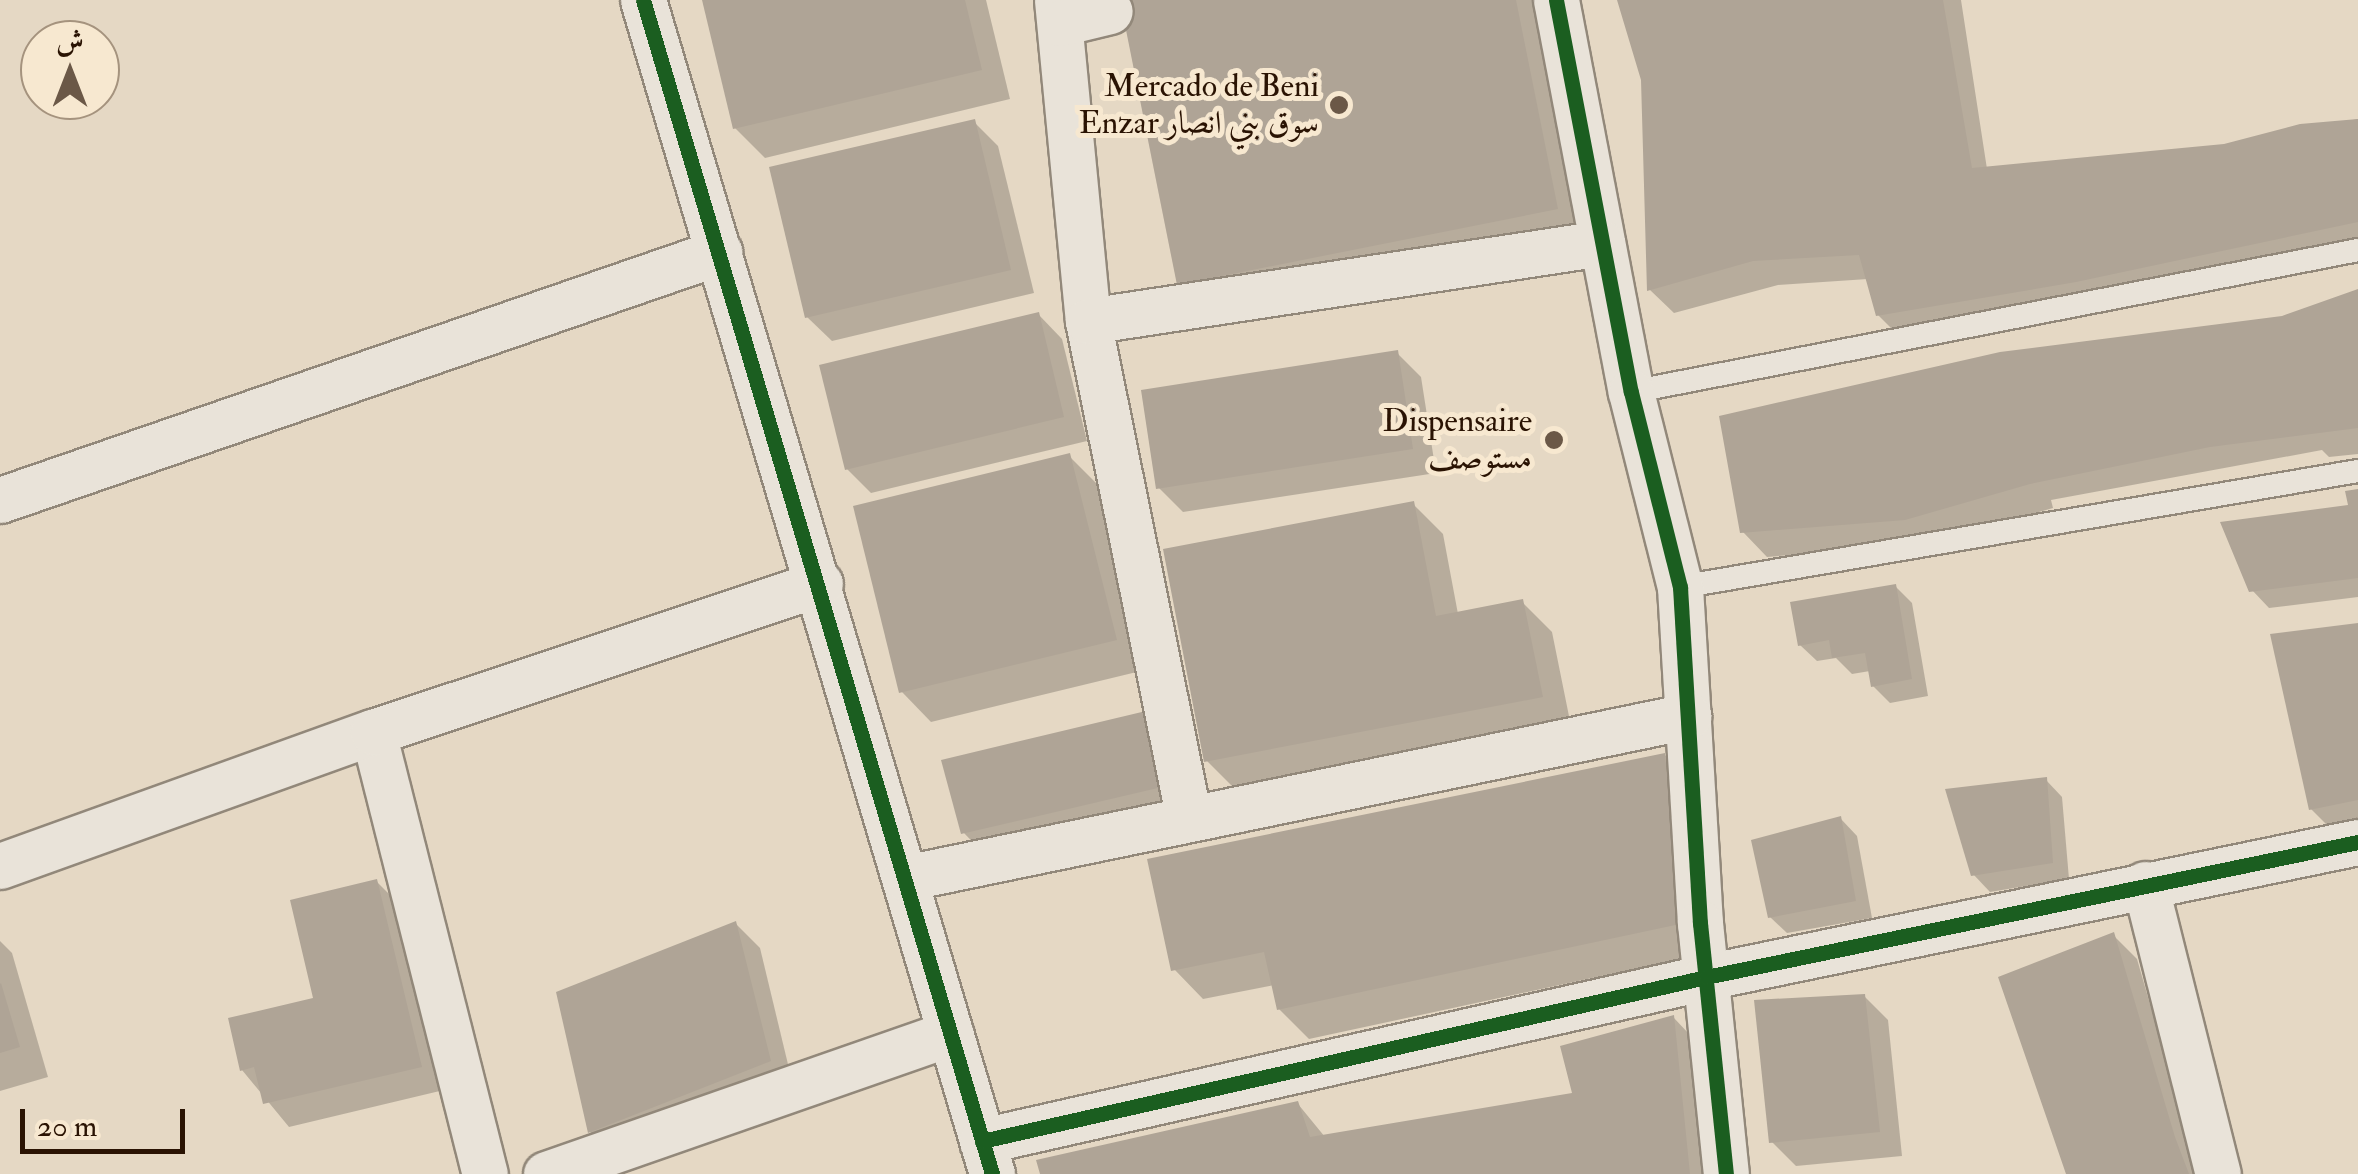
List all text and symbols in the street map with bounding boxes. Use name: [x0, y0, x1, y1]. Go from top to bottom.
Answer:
north arrow: [20, 20, 120, 120]
text: ش: [56, 24, 84, 59]
place label: Mercado de Beni Enzar سوق بني انصار: [1079, 68, 1319, 143]
marker: Mercado de Beni Enzar سوق بني انصار: [1328, 94, 1350, 116]
place label: Dispensaire مستوصف: [1383, 403, 1532, 478]
marker: Dispensaire مستوصف: [1541, 427, 1567, 453]
scale bar: [25, 1089, 190, 1151]
text: 20 m: [37, 1108, 97, 1145]

